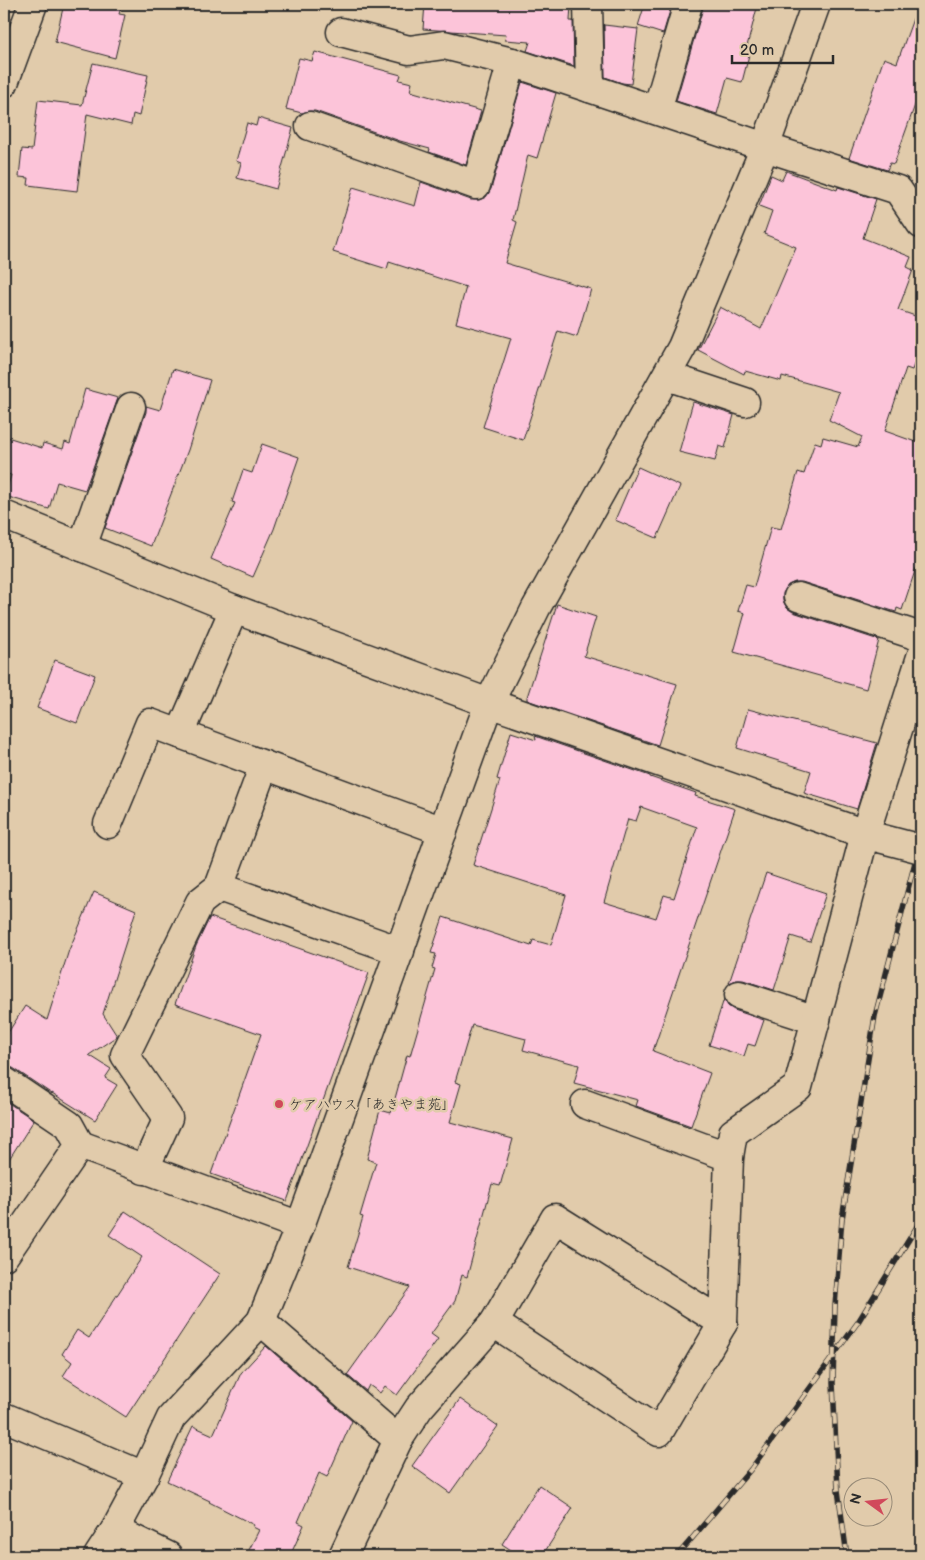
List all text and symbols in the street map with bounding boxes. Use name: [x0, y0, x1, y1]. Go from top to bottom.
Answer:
scale bar: [732, 32, 834, 64]
text: 20 m: [740, 41, 774, 60]
place label: ケアハウス「あきやま苑」: [289, 1096, 456, 1113]
marker: ケアハウス「あきやま苑」: [273, 1098, 285, 1110]
north arrow: [842, 1478, 892, 1528]
text: N: [846, 1491, 865, 1506]

